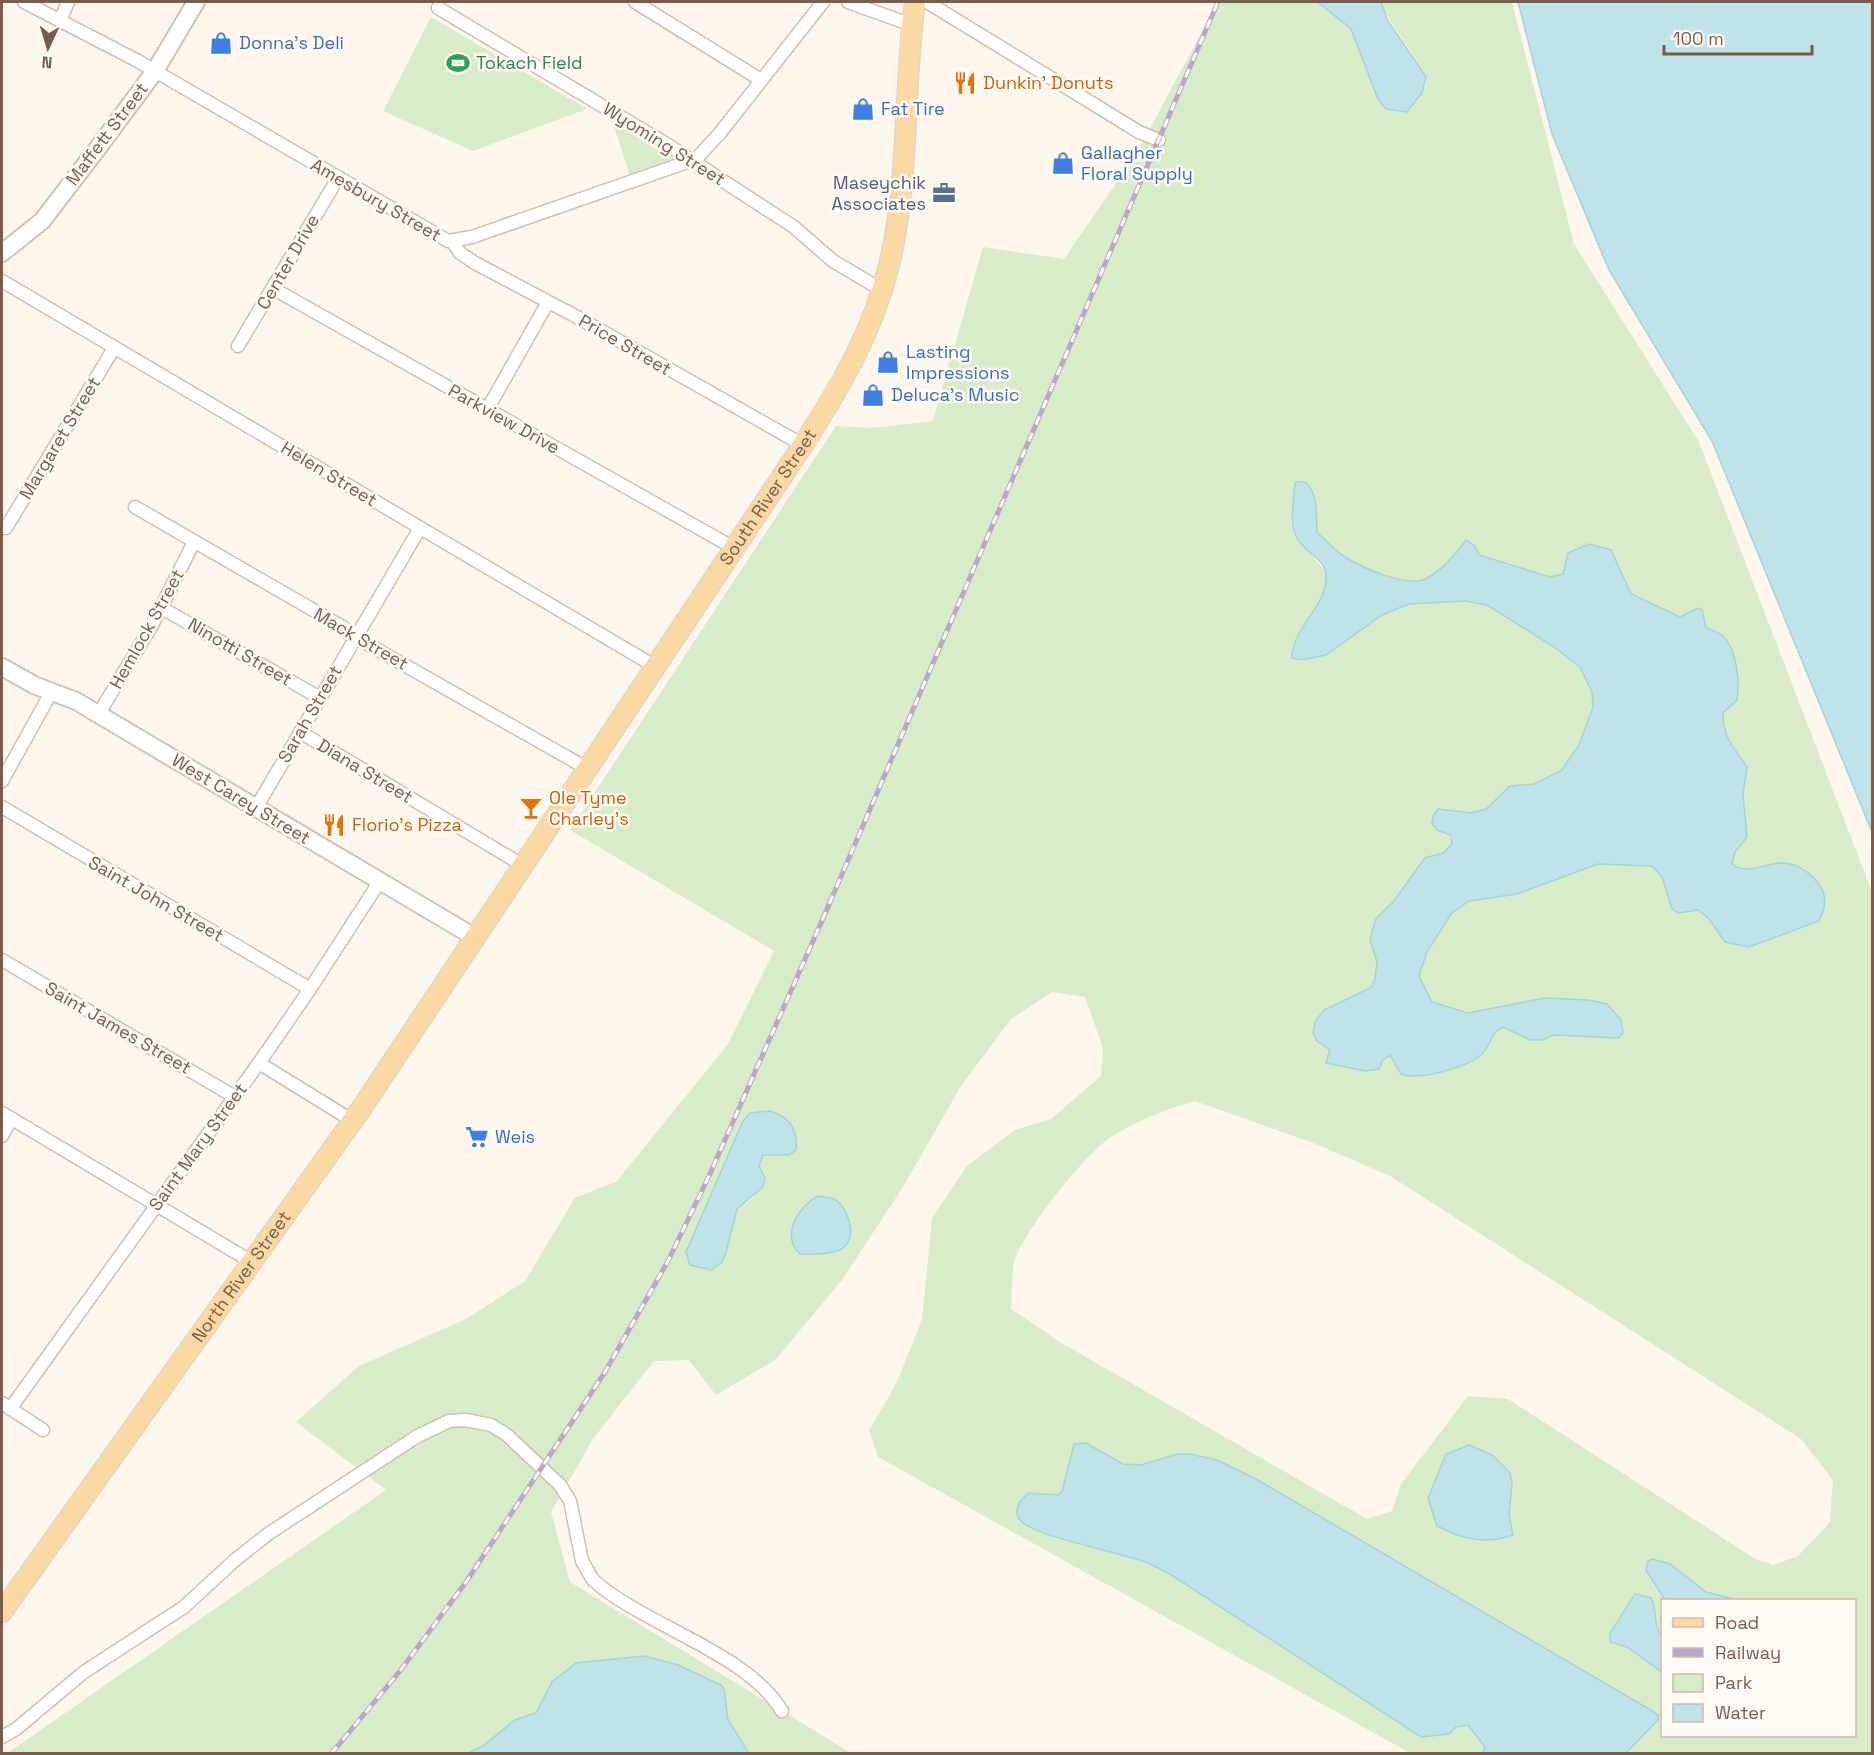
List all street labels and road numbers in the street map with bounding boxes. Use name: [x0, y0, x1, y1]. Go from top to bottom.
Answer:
street label: Maffett Street: [60, 78, 153, 190]
street label: Wyoming Street: [599, 97, 730, 190]
street label: Amesbury Street: [307, 153, 446, 246]
street label: Center Drive: [251, 210, 324, 313]
street label: Price Street: [575, 309, 676, 380]
street label: Margaret Street: [14, 372, 105, 503]
street label: Parkview Drive: [444, 378, 564, 459]
street label: South River Street: [714, 424, 822, 570]
street label: Helen Street: [277, 436, 382, 511]
street label: Hemlock Street: [104, 565, 189, 693]
street label: Mack Street: [310, 602, 413, 675]
street label: Ninotti Street: [184, 612, 297, 691]
street label: Sarah Street: [272, 661, 347, 767]
street label: Diana Street: [313, 733, 417, 808]
street label: West Carey Street: [168, 748, 315, 849]
street label: Saint John Street: [84, 850, 228, 947]
street label: Saint James Street: [41, 976, 196, 1079]
street label: Saint Mary Street: [143, 1078, 252, 1215]
street label: North River Street: [186, 1206, 296, 1347]

